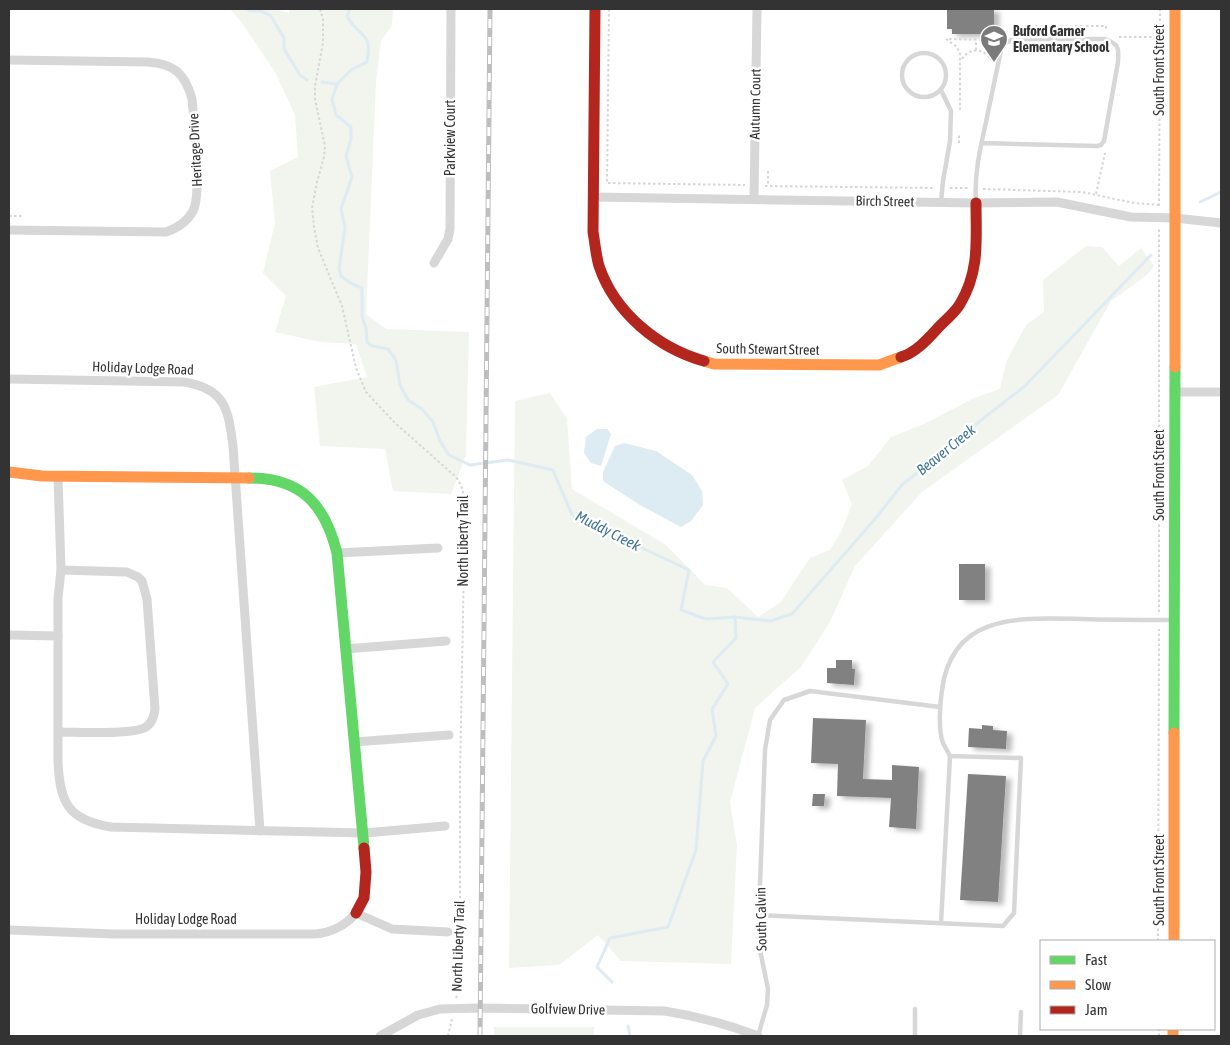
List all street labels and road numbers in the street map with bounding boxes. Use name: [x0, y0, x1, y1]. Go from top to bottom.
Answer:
street label: South Front Street: [1151, 24, 1167, 116]
street label: Autumn Court: [746, 68, 764, 140]
street label: Parkview Court: [442, 100, 458, 176]
street label: Heritage Drive: [185, 113, 205, 187]
street label: Birch Street: [856, 192, 914, 210]
street label: South Stewart Street: [716, 340, 820, 358]
street label: Holiday Lodge Road: [92, 358, 194, 378]
street label: South Front Street: [1151, 429, 1167, 521]
street label: North Liberty Trail: [455, 495, 471, 587]
street label: South Front Street: [1151, 834, 1167, 926]
street label: South Calvin: [752, 887, 770, 951]
street label: North Liberty Trail: [448, 900, 468, 992]
street label: Holiday Lodge Road: [135, 911, 237, 927]
street label: Golfview Drive: [531, 1000, 605, 1018]

